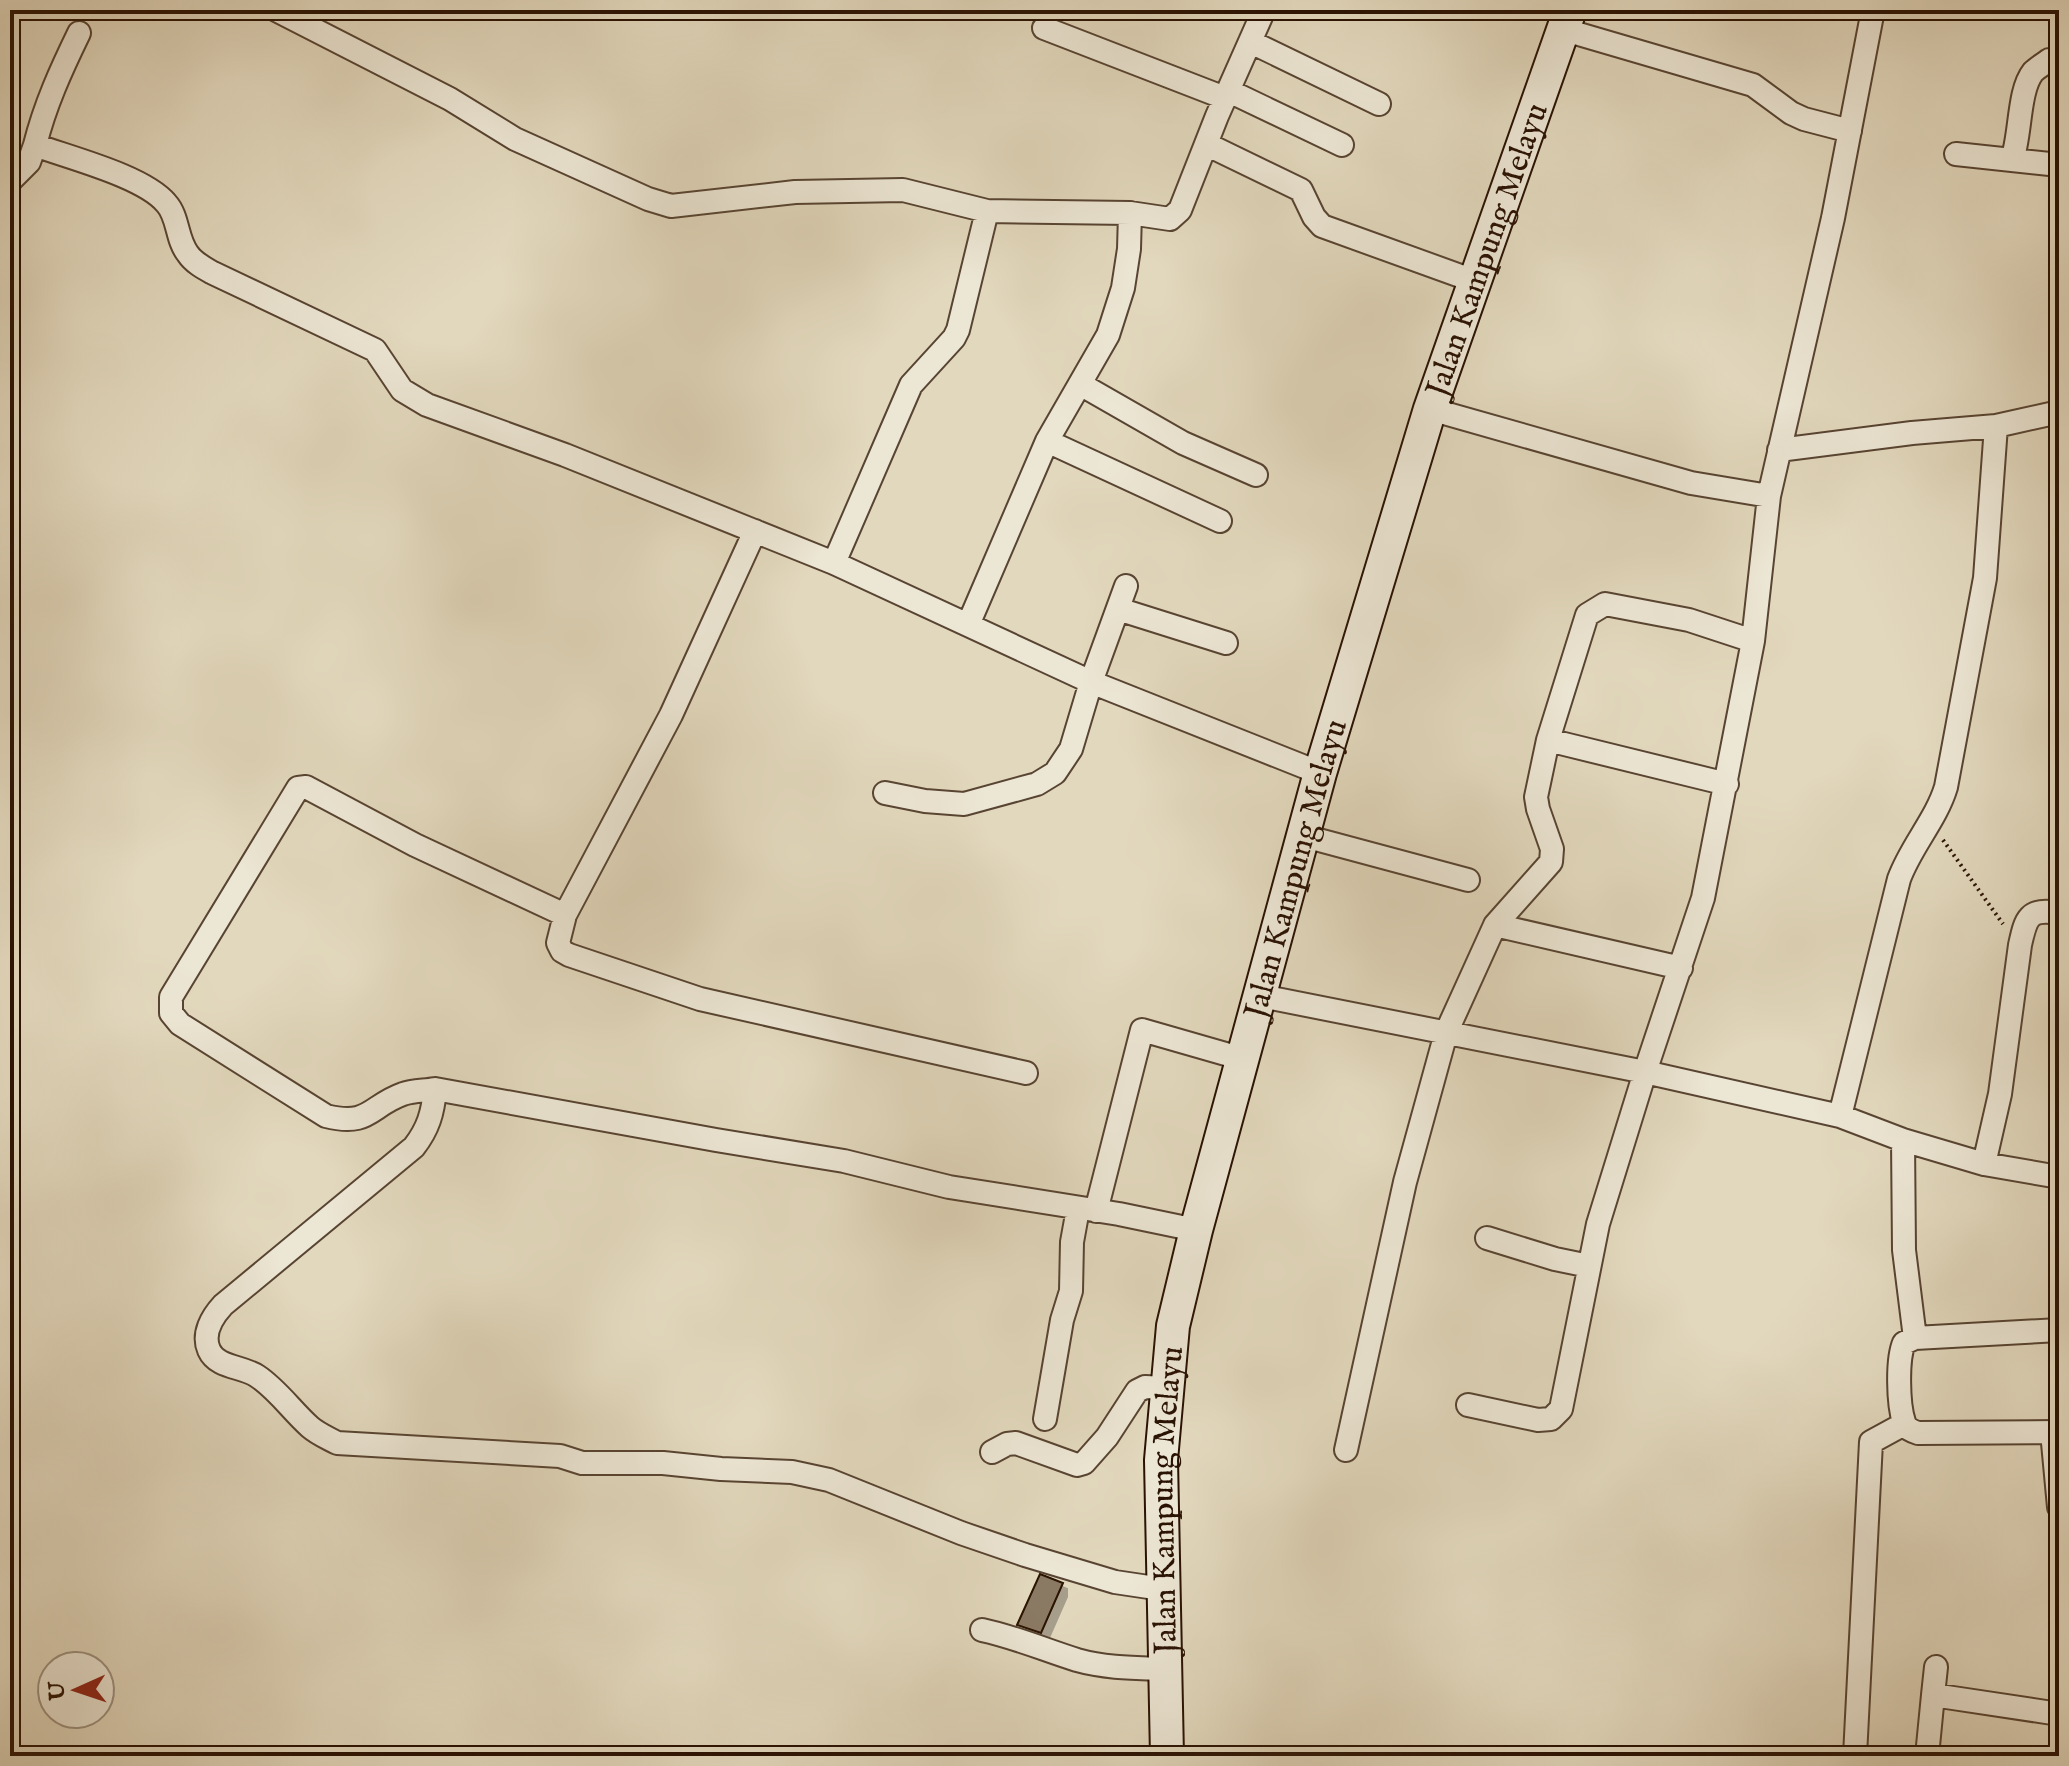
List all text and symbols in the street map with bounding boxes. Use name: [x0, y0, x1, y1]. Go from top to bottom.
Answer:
street label: Jalan Kampung Melayu: [1417, 98, 1559, 406]
street label: Jalan Kampung Melayu: [1236, 715, 1358, 1026]
street label: Jalan Kampung Melayu: [1143, 1345, 1194, 1658]
north arrow: [36, 1650, 116, 1730]
text: U: [43, 1680, 73, 1702]

